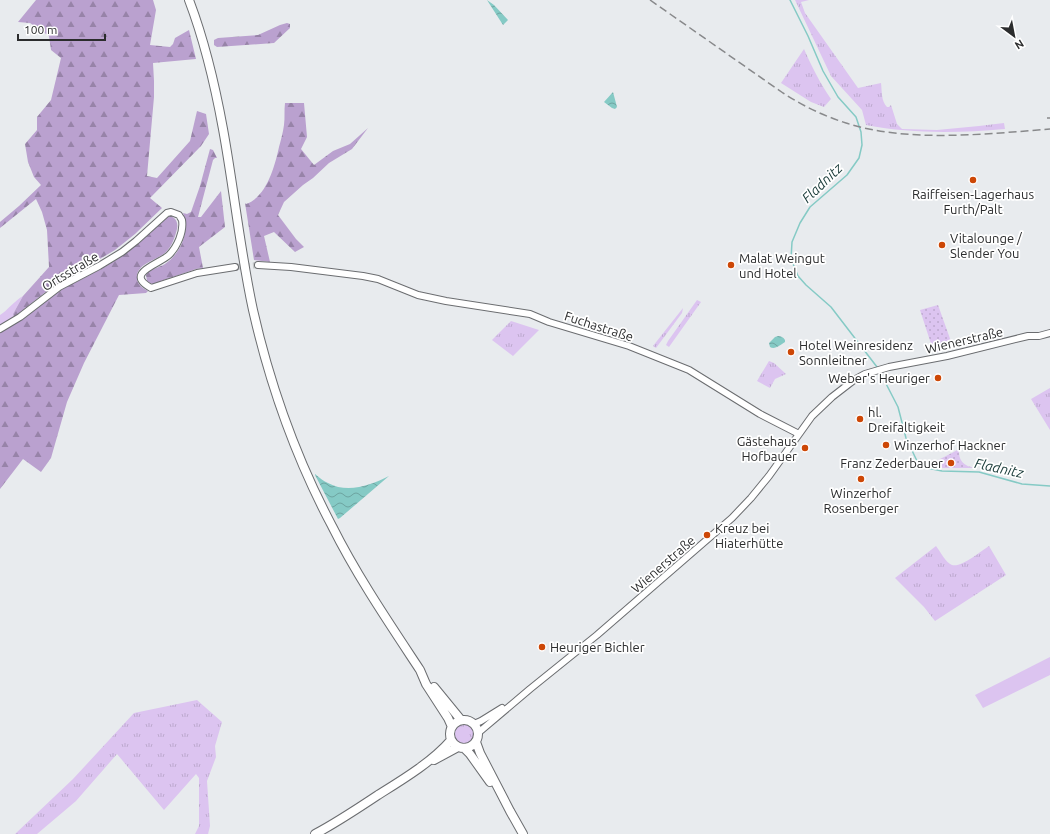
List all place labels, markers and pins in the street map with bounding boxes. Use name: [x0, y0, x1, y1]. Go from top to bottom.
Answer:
marker: Raiffeisen-Lagerhaus Furth/Palt: [968, 175, 978, 185]
place label: Raiffeisen-Lagerhaus Furth/Palt: [912, 187, 1034, 216]
place label: Vitalounge / Slender You: [950, 231, 1023, 260]
marker: Vitalounge / Slender You: [937, 240, 947, 250]
place label: Malat Weingut und Hotel: [739, 251, 825, 280]
marker: Malat Weingut und Hotel: [726, 260, 736, 270]
place label: Hotel Weinresidenz Sonnleitner: [799, 338, 913, 367]
marker: Hotel Weinresidenz Sonnleitner: [786, 347, 796, 357]
place label: Weber's Heuriger: [828, 371, 930, 385]
marker: Weber's Heuriger: [933, 373, 943, 383]
place label: hl. Dreifaltigkeit: [868, 405, 945, 434]
marker: hl. Dreifaltigkeit: [855, 414, 865, 424]
place label: Gästehaus Hofbauer: [737, 434, 797, 463]
place label: Winzerhof Hackner: [894, 438, 1006, 452]
marker: Winzerhof Hackner: [881, 440, 891, 450]
marker: Gästehaus Hofbauer: [800, 443, 810, 453]
place label: Franz Zederbauer: [840, 456, 943, 470]
marker: Franz Zederbauer: [946, 458, 956, 468]
marker: Winzerhof Rosenberger: [856, 474, 866, 484]
place label: Winzerhof Rosenberger: [823, 486, 899, 515]
place label: Kreuz bei Hiaterhütte: [715, 521, 783, 550]
marker: Kreuz bei Hiaterhütte: [702, 530, 712, 540]
place label: Heuriger Bichler: [550, 640, 645, 654]
marker: Heuriger Bichler: [537, 642, 547, 652]

